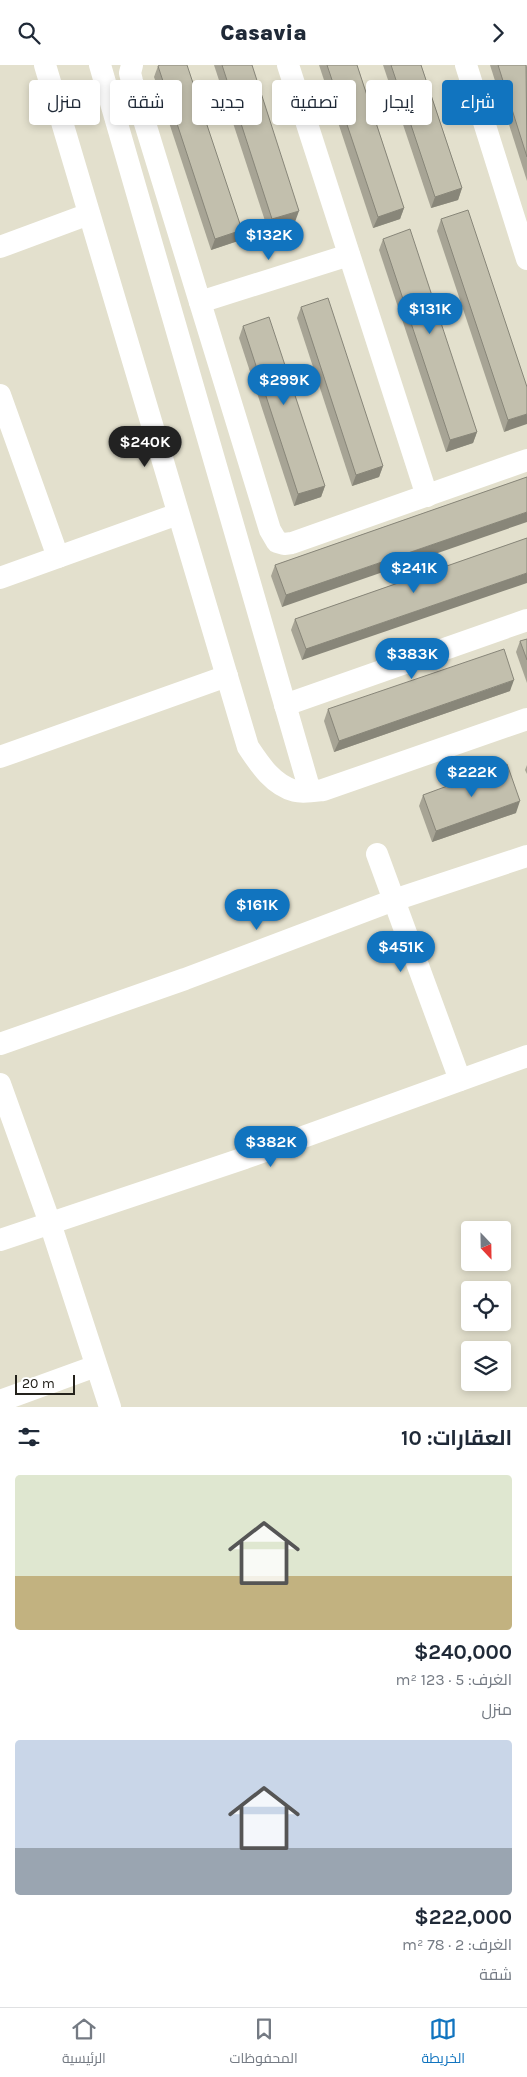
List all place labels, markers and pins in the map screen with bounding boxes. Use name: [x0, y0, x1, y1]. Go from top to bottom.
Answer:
pin: $132K: [234, 219, 304, 261]
pin: $131K: [395, 293, 465, 335]
pin: $299K: [249, 363, 319, 406]
pin: $240K: [110, 425, 180, 468]
pin: $241K: [379, 551, 449, 594]
pin: $383K: [377, 637, 447, 680]
pin: $222K: [437, 755, 507, 798]
pin: $161K: [222, 889, 292, 931]
pin: $451K: [366, 931, 436, 973]
pin: $382K: [236, 1125, 306, 1168]

